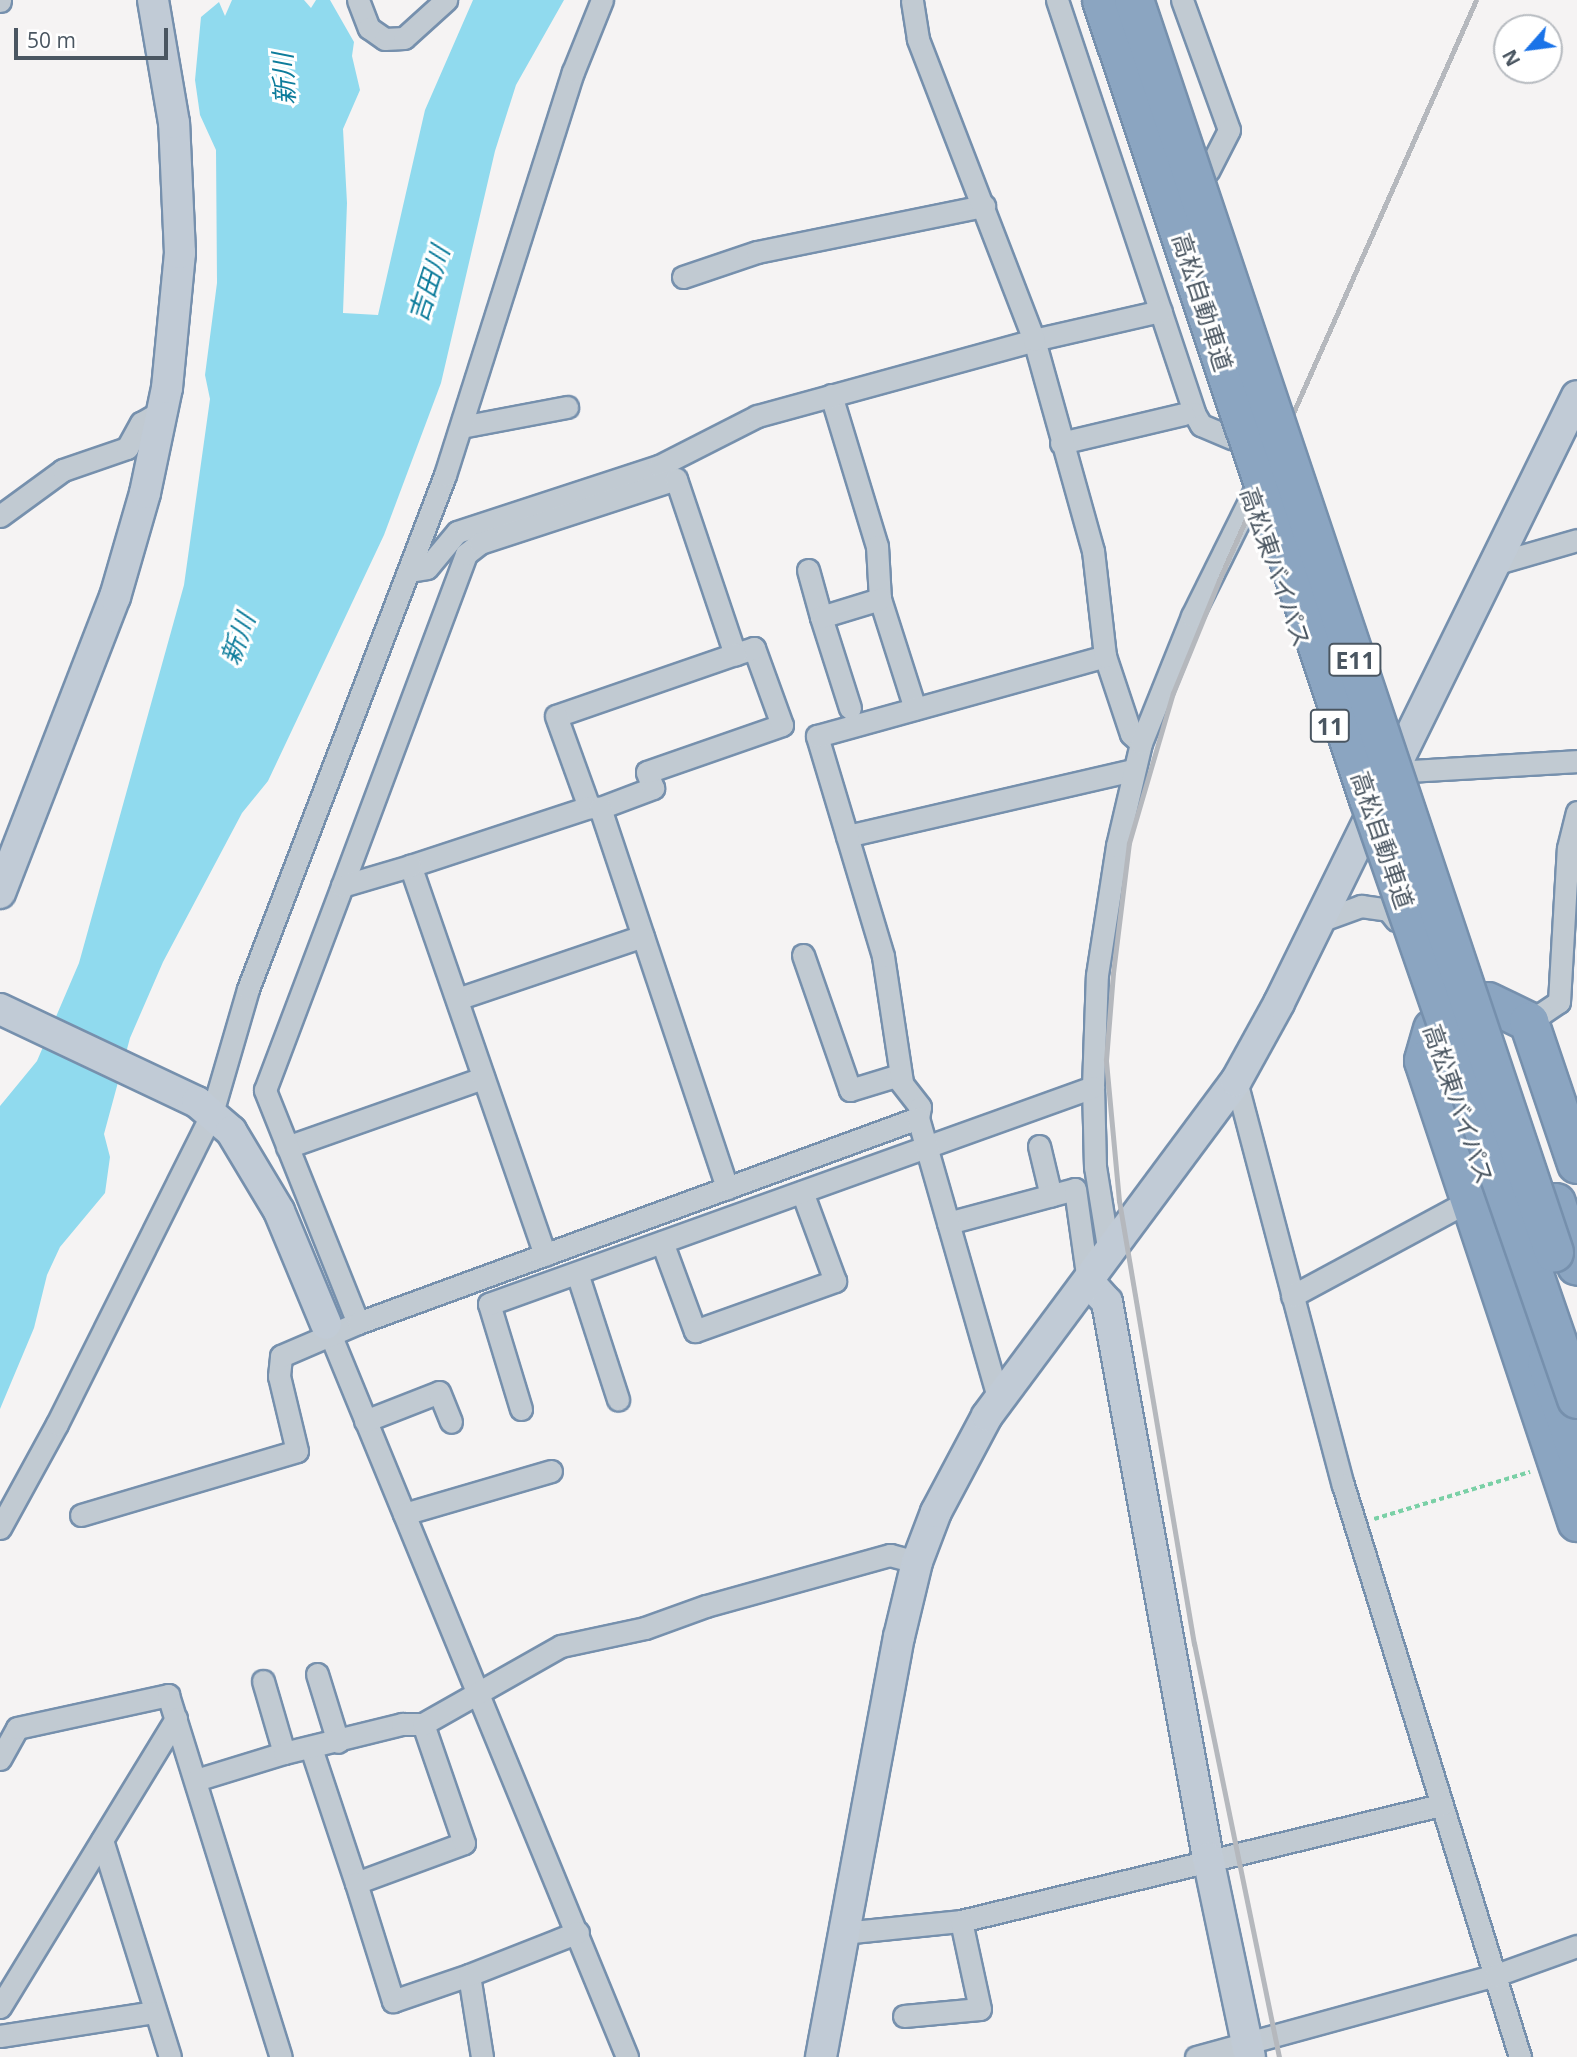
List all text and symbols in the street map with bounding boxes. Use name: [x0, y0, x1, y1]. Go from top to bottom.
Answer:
scale bar: [18, 14, 172, 58]
north arrow: [1493, 14, 1563, 84]
text: 50 m: [27, 26, 76, 54]
text: N: [1496, 45, 1526, 71]
water label: 新川: [267, 52, 301, 106]
street label: 高松自動車道: [1167, 229, 1239, 375]
water label: 吉田川: [402, 242, 456, 326]
street label: 高松東バイパス: [1235, 483, 1317, 651]
water label: 新川: [214, 609, 262, 669]
road number: E11: [1327, 640, 1383, 680]
road number: 11: [1309, 706, 1351, 746]
street label: 高松自動車道: [1346, 767, 1420, 913]
street label: 高松東バイパス: [1418, 1020, 1500, 1188]

